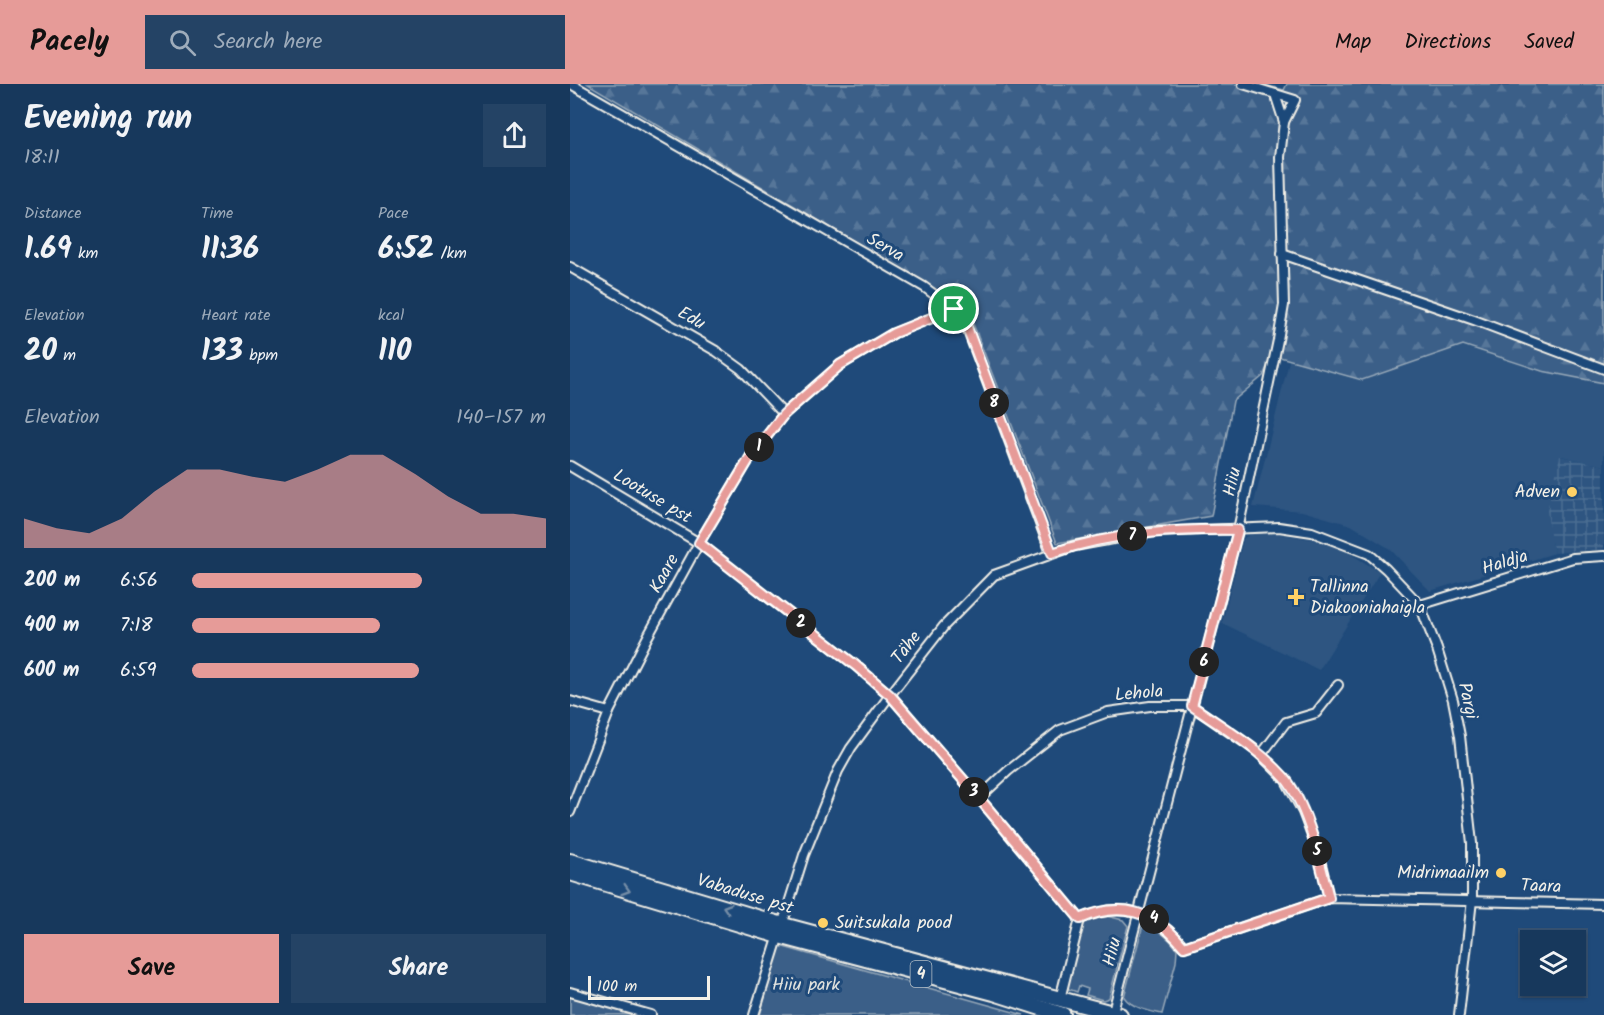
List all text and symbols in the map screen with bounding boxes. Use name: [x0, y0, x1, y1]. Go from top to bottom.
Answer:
search box: [145, 15, 565, 69]
text: Pacely: [30, 20, 109, 65]
text: Search here: [214, 25, 323, 60]
icon: search: [166, 26, 199, 59]
text: Map: [1335, 26, 1371, 59]
text: Directions: [1404, 26, 1491, 59]
text: Saved: [1524, 26, 1574, 59]
text: Evening run: [24, 93, 192, 146]
button: share: [483, 104, 546, 167]
text: 18:11: [24, 142, 60, 174]
text: Distance: [24, 201, 82, 226]
text: Time: [201, 201, 233, 226]
text: Pace: [378, 201, 409, 226]
text: 1.69: [24, 226, 72, 274]
text: 11:36: [201, 226, 259, 274]
text: 6:52: [378, 226, 434, 274]
street label: Serva: [861, 226, 909, 270]
text: km: [72, 241, 98, 266]
text: /km: [434, 241, 467, 266]
pin: [928, 283, 979, 334]
icon: arrive: [937, 292, 970, 325]
street label: Edu: [672, 299, 711, 339]
text: Elevation: [24, 303, 85, 328]
text: Heart rate: [201, 303, 271, 328]
text: kcal: [378, 303, 404, 328]
text: 20: [24, 328, 57, 376]
text: 133: [201, 328, 243, 376]
text: 110: [378, 328, 412, 376]
text: m: [57, 343, 76, 368]
text: bpm: [243, 343, 278, 368]
pin: 8: [979, 388, 1009, 418]
text: 8: [989, 390, 999, 415]
text: Elevation: [24, 402, 100, 434]
text: 140–157 m: [456, 402, 546, 434]
pin: 1: [744, 432, 774, 462]
text: 1: [757, 434, 761, 459]
street label: Lootuse pst: [607, 462, 698, 533]
street label: Hiiu: [1216, 464, 1250, 499]
place label: Adven: [1515, 478, 1560, 507]
marker: Adven: [1565, 485, 1579, 499]
pin: 7: [1117, 521, 1147, 551]
text: 7: [1128, 523, 1136, 548]
street label: Haldja: [1478, 542, 1532, 584]
street label: Kaare: [642, 549, 688, 599]
text: 200 m: [24, 565, 80, 597]
text: 6:56: [120, 565, 158, 597]
place label: Tallinna Diakooniahaigla: [1310, 573, 1425, 623]
marker: Tallinna Diakooniahaigla: [1287, 588, 1305, 606]
pin: 2: [786, 608, 816, 638]
text: 400 m: [24, 610, 80, 642]
text: 7:18: [120, 610, 152, 642]
text: 2: [796, 610, 806, 635]
street label: Tähe: [885, 625, 929, 671]
pin: 6: [1189, 647, 1219, 677]
text: 6: [1200, 649, 1208, 674]
text: 600 m: [24, 655, 79, 687]
text: 6:59: [120, 655, 157, 687]
street label: Lehola: [1114, 677, 1164, 711]
street label: Pargi: [1449, 680, 1485, 723]
pin: 3: [959, 777, 989, 807]
text: 3: [970, 779, 978, 804]
pin: 5: [1302, 836, 1332, 866]
text: 5: [1313, 838, 1321, 863]
place label: Midrimaailm: [1397, 859, 1489, 888]
marker: Midrimaailm: [1494, 866, 1508, 880]
street label: Vabaduse pst: [693, 867, 798, 924]
street label: Taara: [1520, 872, 1562, 902]
one-way arrow: [620, 883, 631, 895]
one-way arrow: [722, 903, 732, 915]
pin: 4: [1139, 904, 1169, 934]
text: 4: [1150, 906, 1158, 931]
place label: Suitsukala pood: [835, 909, 953, 938]
marker: Suitsukala pood: [816, 916, 830, 930]
map controls: [1520, 930, 1586, 996]
button: layers: [1520, 930, 1586, 996]
button: Save: [24, 934, 279, 1003]
button: Share: [291, 934, 546, 1003]
street label: Hiiu: [1095, 934, 1131, 970]
road number: 4: [910, 961, 932, 987]
park label: Hiiu park: [772, 971, 841, 1000]
scale bar: [588, 973, 710, 1000]
text: 100 m: [597, 974, 637, 999]

